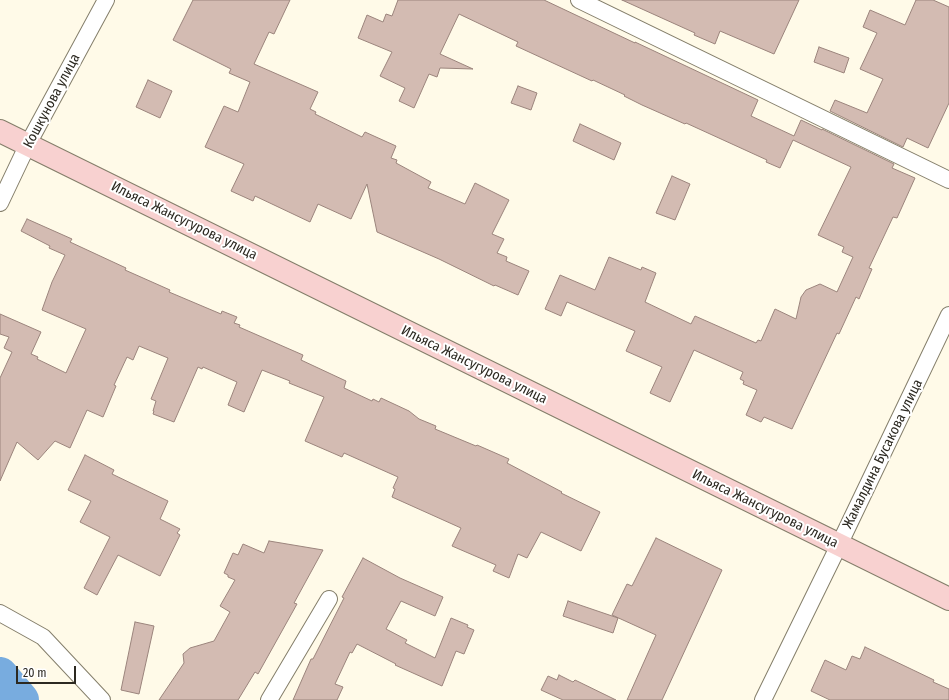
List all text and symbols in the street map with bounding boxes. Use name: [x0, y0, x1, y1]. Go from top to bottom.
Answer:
street label: Кошкунова улица: [20, 51, 84, 151]
street label: Ильяса Жансугурова улица: [108, 178, 260, 264]
street label: Ильяса Жансугурова улица: [398, 322, 550, 408]
street label: Жамалдина Бусакова улица: [839, 377, 927, 531]
street label: Ильяса Жансугурова улица: [689, 466, 841, 552]
scale bar: [18, 658, 78, 684]
text: 20 m: [23, 666, 47, 680]

